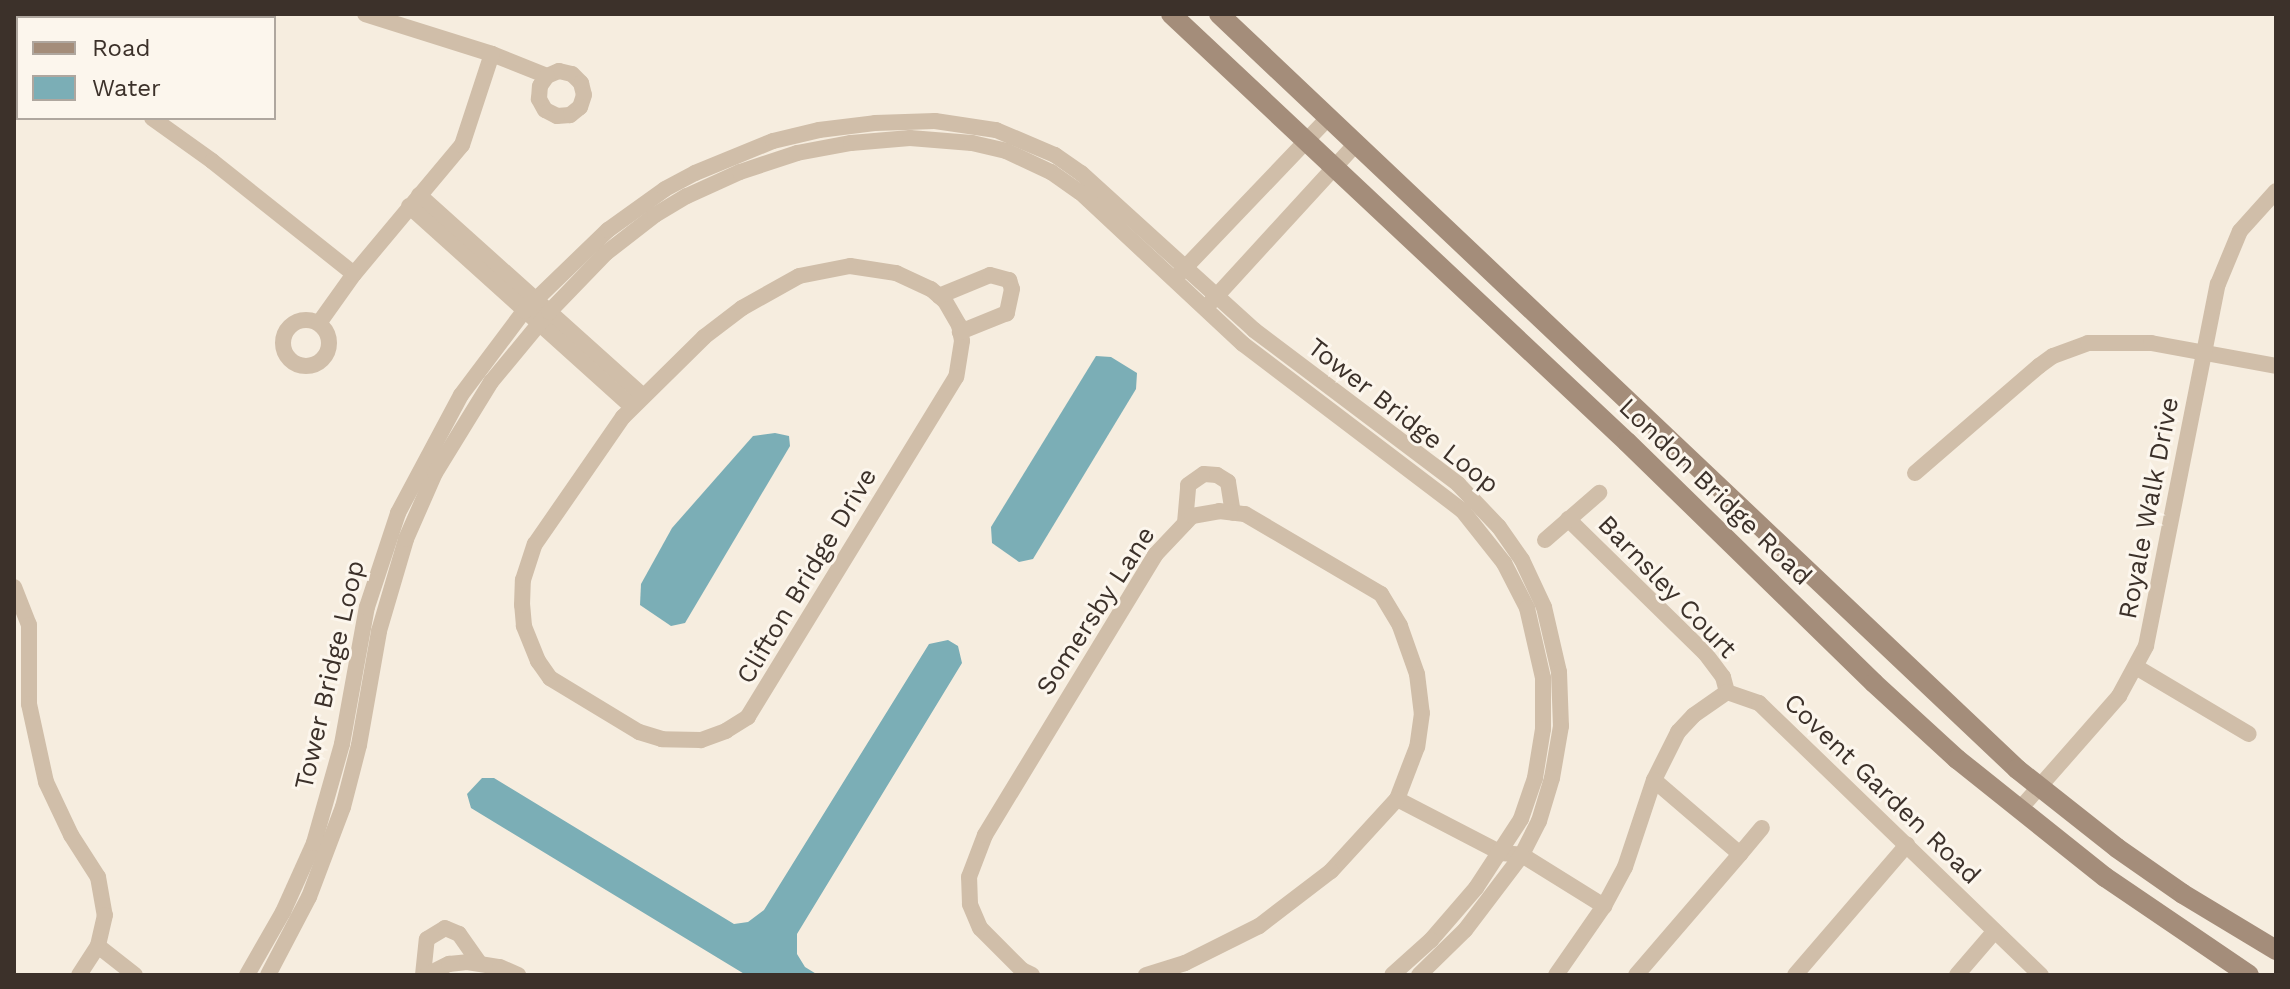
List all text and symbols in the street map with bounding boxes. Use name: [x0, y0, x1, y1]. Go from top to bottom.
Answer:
legend: [16, 16, 276, 120]
text: Road: [92, 34, 151, 62]
text: Water: [92, 74, 161, 102]
street label: Tower Bridge Loop: [1301, 331, 1505, 501]
street label: London Bridge Road: [1612, 392, 1818, 592]
street label: Royale Walk Drive: [2112, 394, 2186, 622]
street label: Clifton Bridge Drive: [730, 462, 884, 690]
street label: Barnsley Court: [1591, 509, 1743, 665]
street label: Somersby Lane: [1030, 521, 1162, 701]
street label: Tower Bridge Loop: [288, 557, 372, 793]
street label: Covent Garden Road: [1777, 687, 1987, 891]

